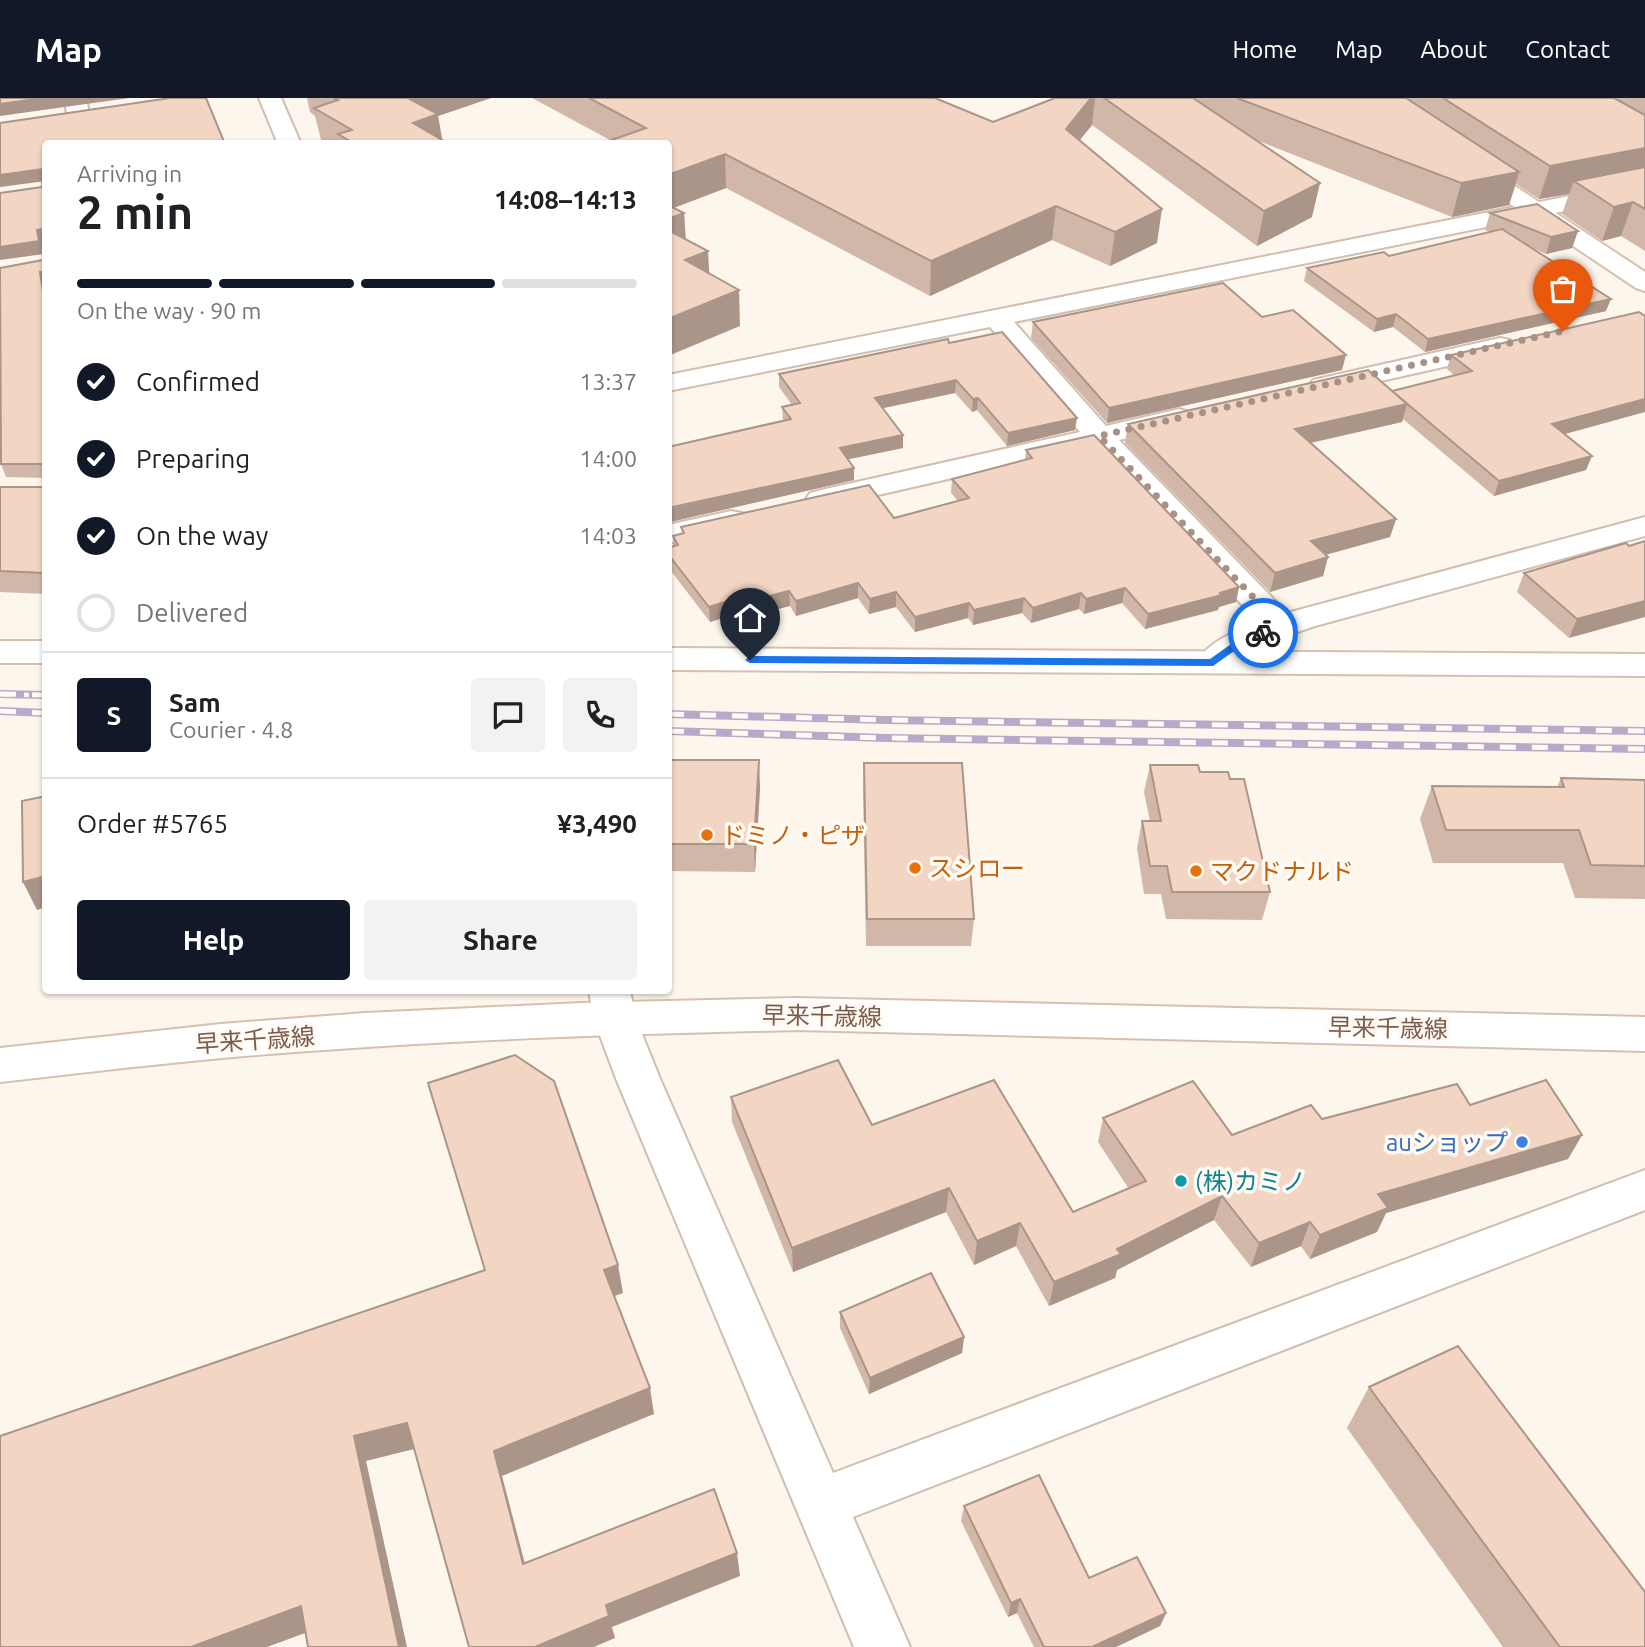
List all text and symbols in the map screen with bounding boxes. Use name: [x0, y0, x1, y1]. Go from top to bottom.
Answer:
text: Map: [35, 31, 102, 68]
text: Home: [1232, 36, 1297, 63]
text: Map: [1335, 36, 1382, 63]
text: About: [1420, 36, 1487, 63]
text: Contact: [1525, 36, 1610, 63]
text: Arriving in: [77, 161, 182, 186]
text: 14:08–14:13: [494, 185, 637, 214]
text: 2 min: [77, 186, 193, 238]
pin: [1533, 259, 1593, 331]
icon: bag: [1544, 270, 1582, 308]
text: On the way · 90 m: [77, 298, 261, 323]
icon: check: [77, 363, 115, 401]
text: Confirmed: [136, 367, 260, 396]
text: 13:37: [579, 369, 637, 394]
icon: check: [77, 440, 115, 478]
text: Preparing: [136, 444, 250, 473]
text: 14:00: [579, 446, 637, 471]
icon: check: [77, 517, 115, 555]
text: On the way: [136, 521, 268, 550]
text: 14:03: [579, 523, 637, 548]
pin: [720, 588, 780, 660]
text: Delivered: [136, 598, 248, 627]
courier: [1228, 598, 1298, 668]
icon: home: [731, 599, 769, 637]
icon: bike: [1244, 614, 1282, 652]
button: chat: [471, 678, 545, 752]
button: phone: [563, 678, 637, 752]
text: Sam: [169, 688, 221, 717]
text: S: [107, 701, 121, 730]
text: Courier · 4.8: [169, 717, 293, 742]
text: Order #5765: [77, 809, 228, 838]
text: ¥3,490: [557, 809, 637, 838]
place label: ドミノ・ピザ: [721, 822, 865, 849]
marker: ドミノ・ピザ: [699, 827, 715, 843]
place label: スシロー: [929, 855, 1025, 882]
place label: マクドナルド: [1210, 858, 1354, 885]
marker: スシロー: [907, 860, 923, 876]
marker: マクドナルド: [1188, 863, 1204, 879]
button: Help: [77, 900, 350, 980]
button: Share: [364, 900, 637, 980]
street label: 早来千歳線: [762, 1001, 882, 1031]
street label: 早来千歳線: [1328, 1013, 1448, 1043]
street label: 早来千歳線: [194, 1022, 316, 1058]
place label: auショップ: [1386, 1129, 1508, 1156]
marker: auショップ: [1514, 1134, 1530, 1150]
place label: (株)カミノ: [1195, 1168, 1306, 1195]
marker: (株)カミノ: [1173, 1173, 1189, 1189]

